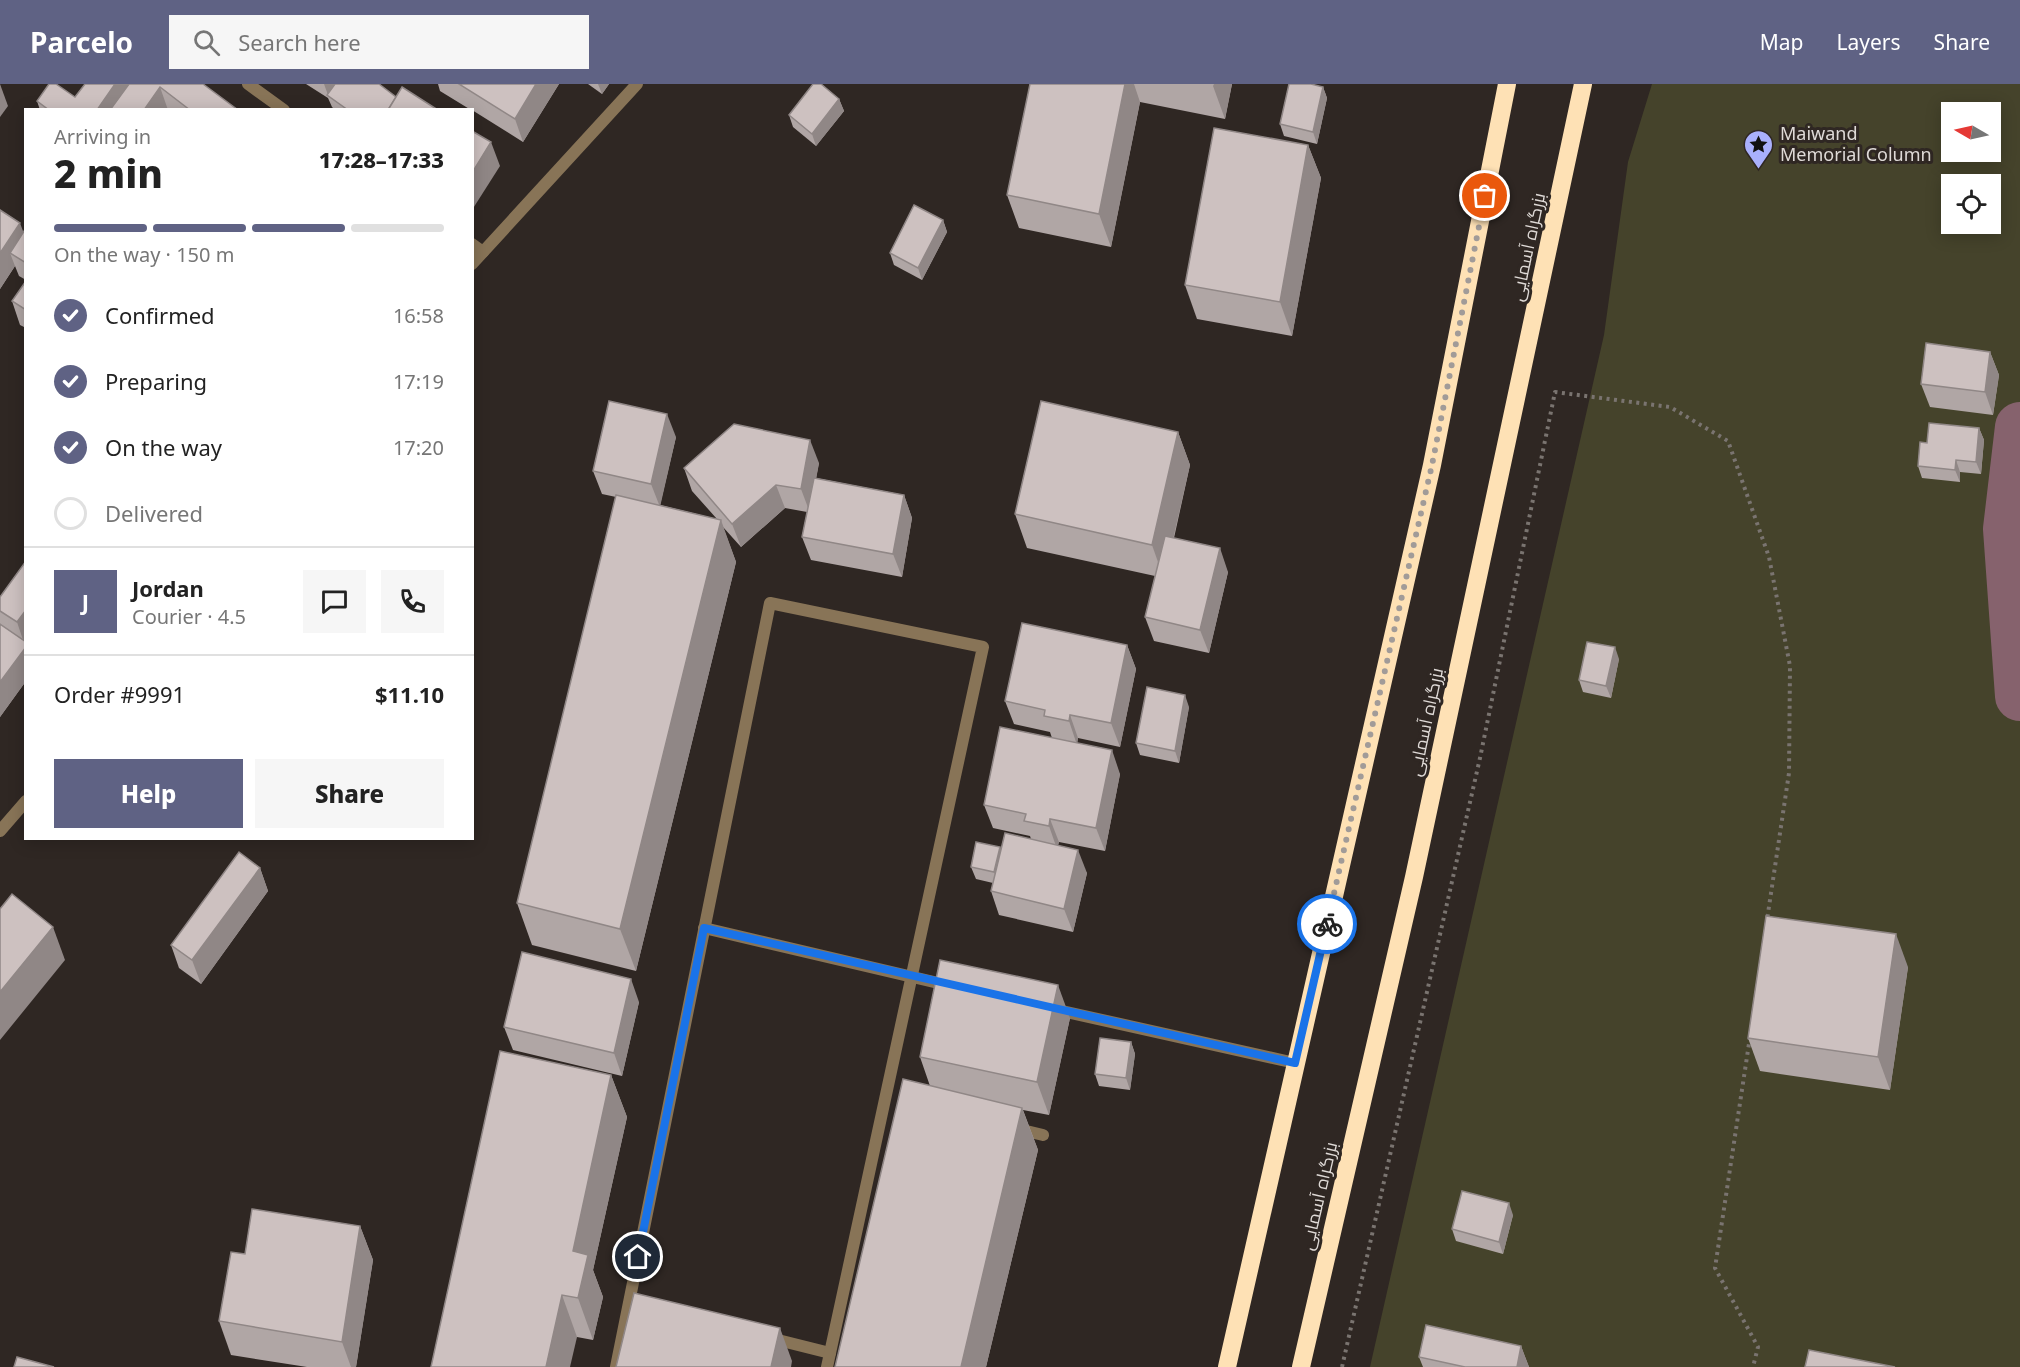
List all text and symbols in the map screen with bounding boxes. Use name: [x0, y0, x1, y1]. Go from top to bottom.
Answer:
search box: [169, 15, 589, 69]
text: Parcelo: [30, 23, 133, 61]
icon: search: [190, 26, 223, 59]
text: Search here: [238, 27, 361, 57]
text: Map: [1760, 28, 1804, 56]
text: Layers: [1837, 28, 1901, 56]
text: Share: [1934, 28, 1990, 56]
north arrow: [1941, 102, 2001, 162]
map controls: [1941, 102, 2001, 234]
place label: Maiwand Memorial Column: [1780, 121, 1932, 166]
text: Arriving in: [54, 123, 151, 150]
place icon: Maiwand Memorial Column: [1743, 128, 1775, 170]
text: 17:28–17:33: [319, 144, 444, 174]
text: 2 min: [54, 146, 163, 199]
pin: [1459, 170, 1510, 221]
button: locate: [1941, 174, 2001, 234]
icon: bag: [1468, 179, 1501, 212]
street label: بزرگراه آسمایی: [1504, 190, 1550, 303]
text: On the way · 150 m: [54, 241, 234, 268]
icon: check: [54, 299, 87, 332]
text: Confirmed: [105, 300, 215, 330]
text: 16:58: [393, 302, 444, 329]
icon: check: [54, 365, 87, 398]
text: Preparing: [105, 366, 207, 396]
text: 17:19: [393, 368, 444, 395]
icon: check: [54, 431, 87, 464]
text: On the way: [105, 432, 222, 462]
text: 17:20: [393, 434, 444, 461]
text: Delivered: [105, 498, 203, 528]
button: chat: [303, 570, 366, 633]
button: phone: [381, 570, 444, 633]
text: Jordan: [132, 573, 204, 603]
text: J: [82, 586, 89, 616]
text: Courier · 4.5: [132, 603, 246, 630]
street label: بزرگراه آسمایی: [1402, 665, 1448, 778]
text: Order #9991: [54, 679, 185, 709]
text: $11.10: [375, 679, 444, 709]
button: Help: [54, 759, 243, 828]
button: Share: [255, 759, 444, 828]
courier: [1297, 894, 1357, 954]
icon: bike: [1311, 908, 1344, 941]
street label: بزرگراه آسمایی: [1294, 1139, 1342, 1252]
pin: [612, 1231, 663, 1282]
icon: home: [621, 1240, 654, 1273]

